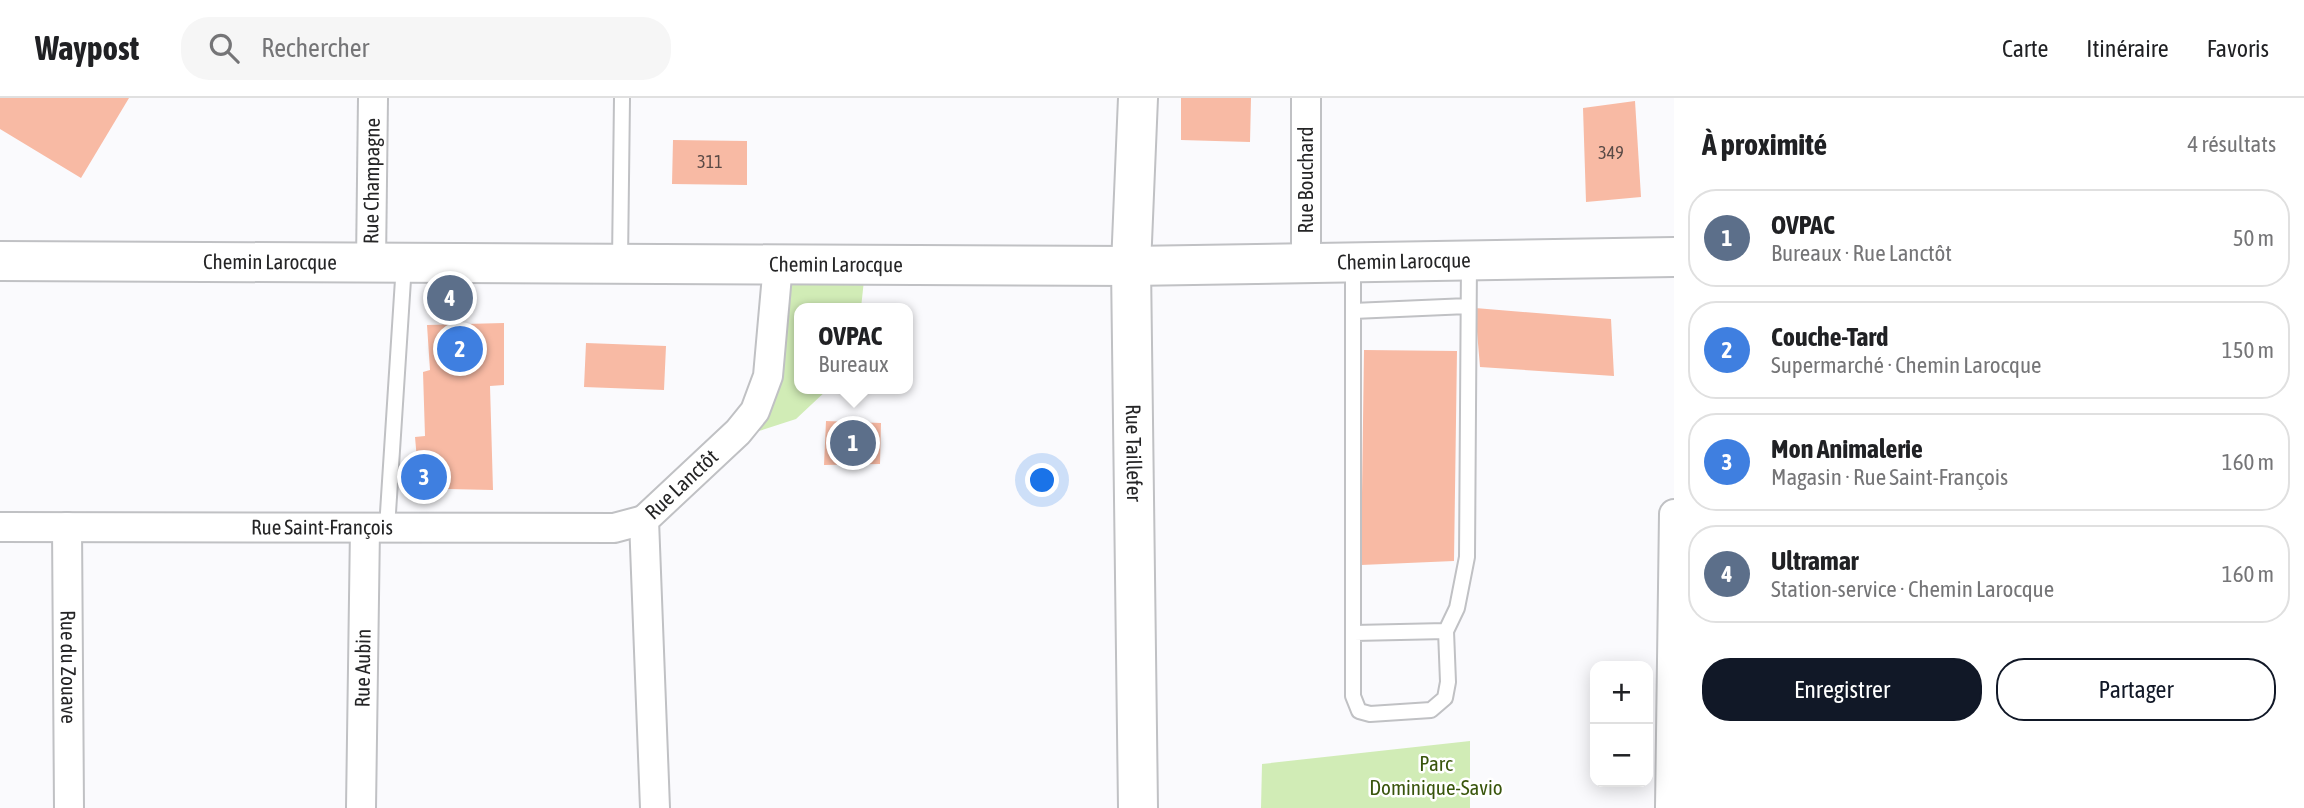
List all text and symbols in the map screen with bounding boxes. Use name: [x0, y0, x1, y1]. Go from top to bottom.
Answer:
search box: [181, 17, 671, 80]
text: Waypost: [35, 29, 139, 67]
icon: search: [205, 29, 243, 67]
text: Rechercher: [261, 33, 369, 63]
text: Carte: [2002, 35, 2048, 62]
text: Itinéraire: [2086, 35, 2169, 62]
text: Favoris: [2207, 35, 2269, 62]
street label: Rue Champagne: [358, 118, 384, 244]
street label: Rue Bouchard: [1293, 127, 1317, 233]
text: À proximité: [1702, 127, 1827, 161]
text: 4 résultats: [2187, 131, 2276, 157]
house number: 349: [1598, 142, 1624, 163]
house number: 311: [697, 151, 723, 172]
text: OVPAC: [1771, 210, 1835, 240]
text: 1: [1722, 225, 1732, 251]
text: 50 m: [2233, 225, 2274, 251]
text: Bureaux · Rue Lanctôt: [1771, 240, 1952, 266]
street label: Chemin Larocque: [1337, 247, 1471, 274]
street label: Chemin Larocque: [203, 249, 337, 273]
street label: Chemin Larocque: [769, 251, 903, 276]
pin: 4: [427, 272, 473, 324]
popup: [794, 303, 913, 394]
text: OVPAC: [818, 321, 882, 351]
text: Couche-Tard: [1771, 322, 1888, 352]
pin: 2: [437, 323, 483, 375]
text: 2: [1722, 337, 1732, 363]
text: 150 m: [2222, 337, 2274, 363]
text: Bureaux: [818, 351, 889, 377]
text: Supermarché · Chemin Larocque: [1771, 352, 2042, 378]
street label: Rue Taillefer: [1122, 404, 1147, 503]
pin: 1: [830, 417, 876, 469]
text: Mon Animalerie: [1771, 434, 1923, 464]
street label: Rue Lanctôt: [640, 444, 722, 524]
text: 3: [1722, 449, 1732, 475]
text: 160 m: [2222, 449, 2274, 475]
pin: 3: [401, 451, 447, 503]
your location: [1025, 463, 1059, 497]
text: Magasin · Rue Saint-François: [1771, 464, 2008, 490]
street label: Rue Saint-François: [251, 514, 393, 539]
text: Ultramar: [1771, 546, 1858, 576]
text: 4: [1722, 561, 1732, 587]
text: 160 m: [2222, 561, 2274, 587]
text: Station-service · Chemin Larocque: [1771, 576, 2054, 602]
street label: Rue du Zouave: [57, 610, 81, 724]
street label: Rue Aubin: [349, 629, 375, 707]
button: Enregistrer: [1702, 658, 1982, 721]
button: Partager: [1996, 658, 2276, 721]
map controls: [1590, 661, 1653, 787]
button: +: [1590, 661, 1653, 724]
button: −: [1590, 724, 1653, 787]
park label: Parc Dominique-Savio: [1369, 751, 1503, 799]

